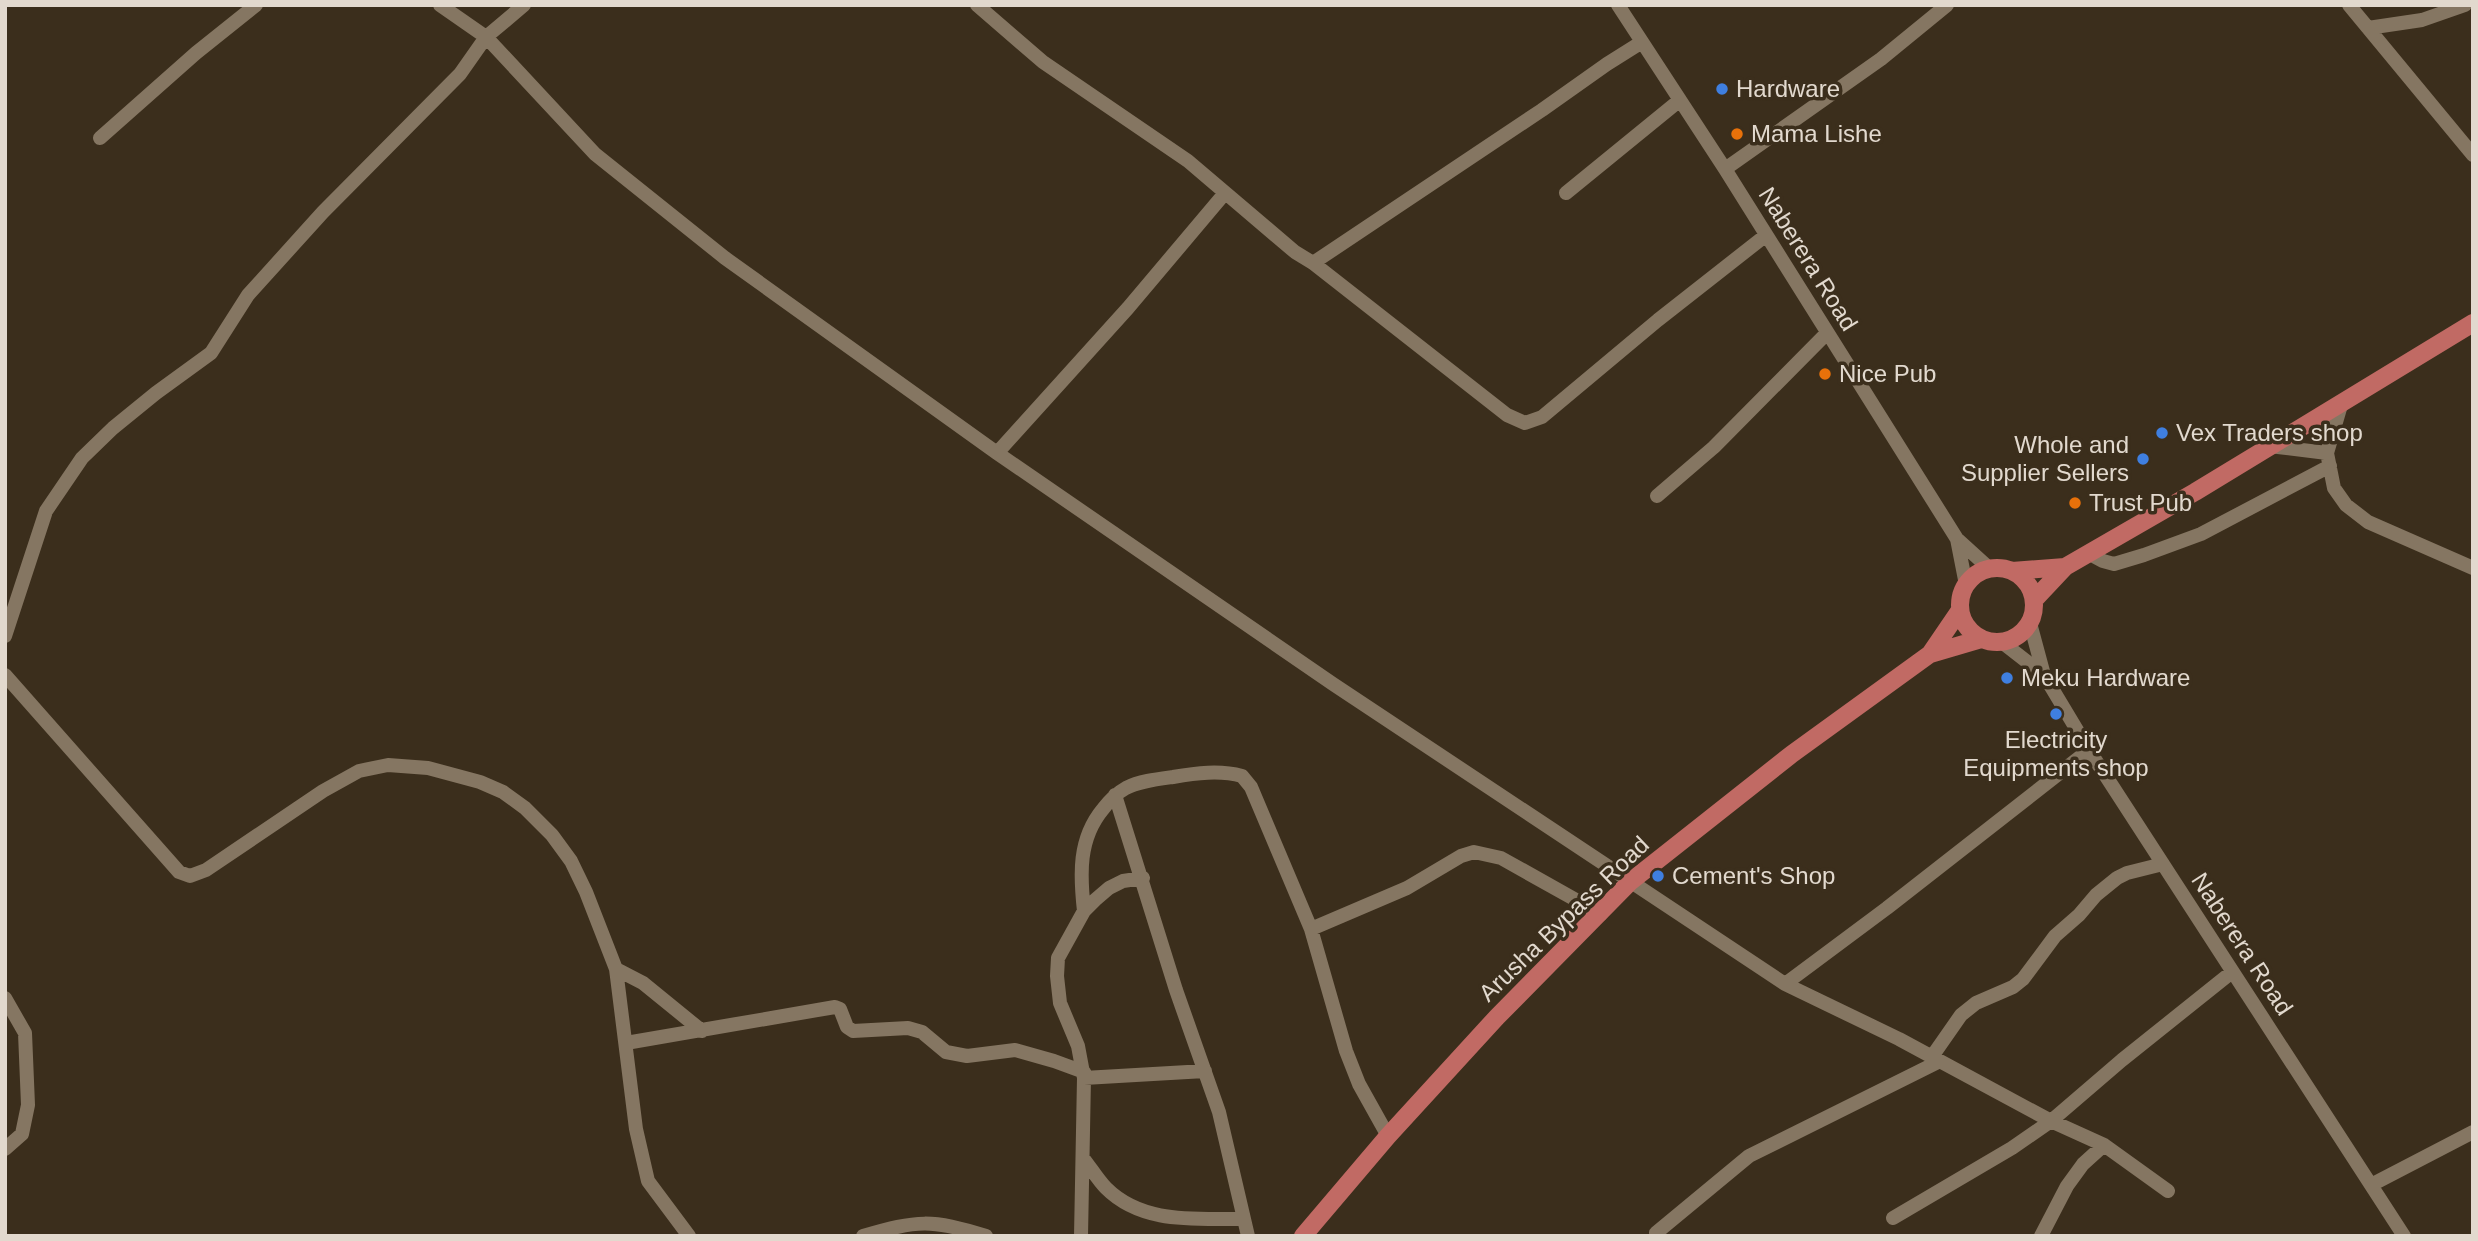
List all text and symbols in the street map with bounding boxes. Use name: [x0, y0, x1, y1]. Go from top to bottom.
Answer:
place label: Hardware: [1736, 75, 1840, 102]
marker: Hardware: [1714, 81, 1730, 97]
place label: Mama Lishe: [1751, 120, 1882, 147]
marker: Mama Lishe: [1729, 126, 1745, 142]
street label: Naberera Road: [1753, 182, 1863, 335]
place label: Nice Pub: [1839, 360, 1936, 387]
marker: Nice Pub: [1817, 366, 1833, 382]
place label: Vex Traders shop: [2176, 419, 2363, 446]
marker: Vex Traders shop: [2154, 425, 2170, 441]
place label: Whole and Supplier Sellers: [1961, 431, 2129, 486]
marker: Whole and Supplier Sellers: [2135, 451, 2151, 467]
place label: Trust Pub: [2089, 489, 2192, 516]
marker: Trust Pub: [2067, 495, 2083, 511]
place label: Meku Hardware: [2021, 664, 2190, 691]
marker: Meku Hardware: [1999, 670, 2015, 686]
marker: Electricity Equipments shop: [2048, 706, 2064, 722]
place label: Electricity Equipments shop: [1963, 726, 2149, 781]
street label: Arusha Bypass Road: [1473, 831, 1654, 1007]
place label: Cement's Shop: [1672, 862, 1835, 889]
marker: Cement's Shop: [1650, 868, 1666, 884]
street label: Naberera Road: [2186, 868, 2298, 1020]

